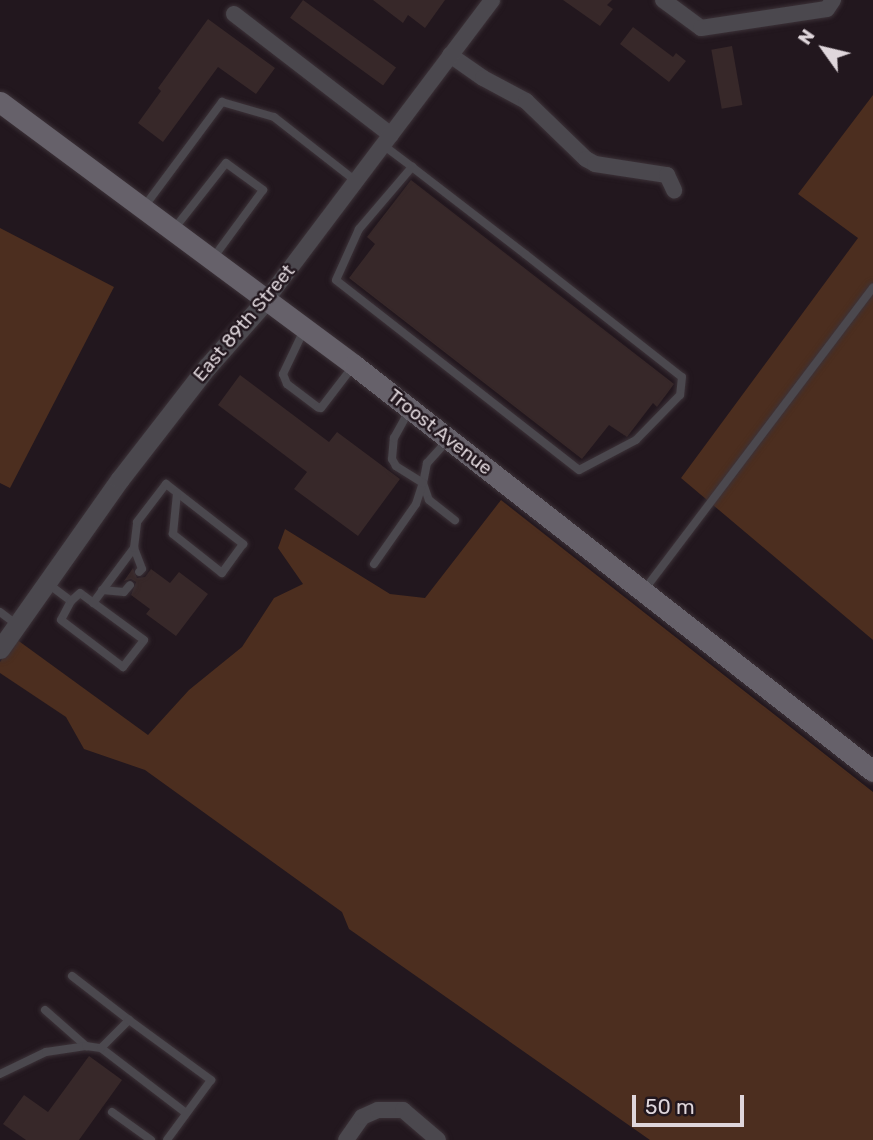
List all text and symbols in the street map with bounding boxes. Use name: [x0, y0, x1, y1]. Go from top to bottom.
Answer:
north arrow: [789, 14, 859, 84]
text: N: [793, 25, 820, 49]
street label: East 89th Street: [188, 260, 300, 386]
street label: Troost Avenue: [383, 384, 497, 480]
scale bar: [635, 1080, 747, 1124]
text: 50 m: [645, 1094, 695, 1119]

